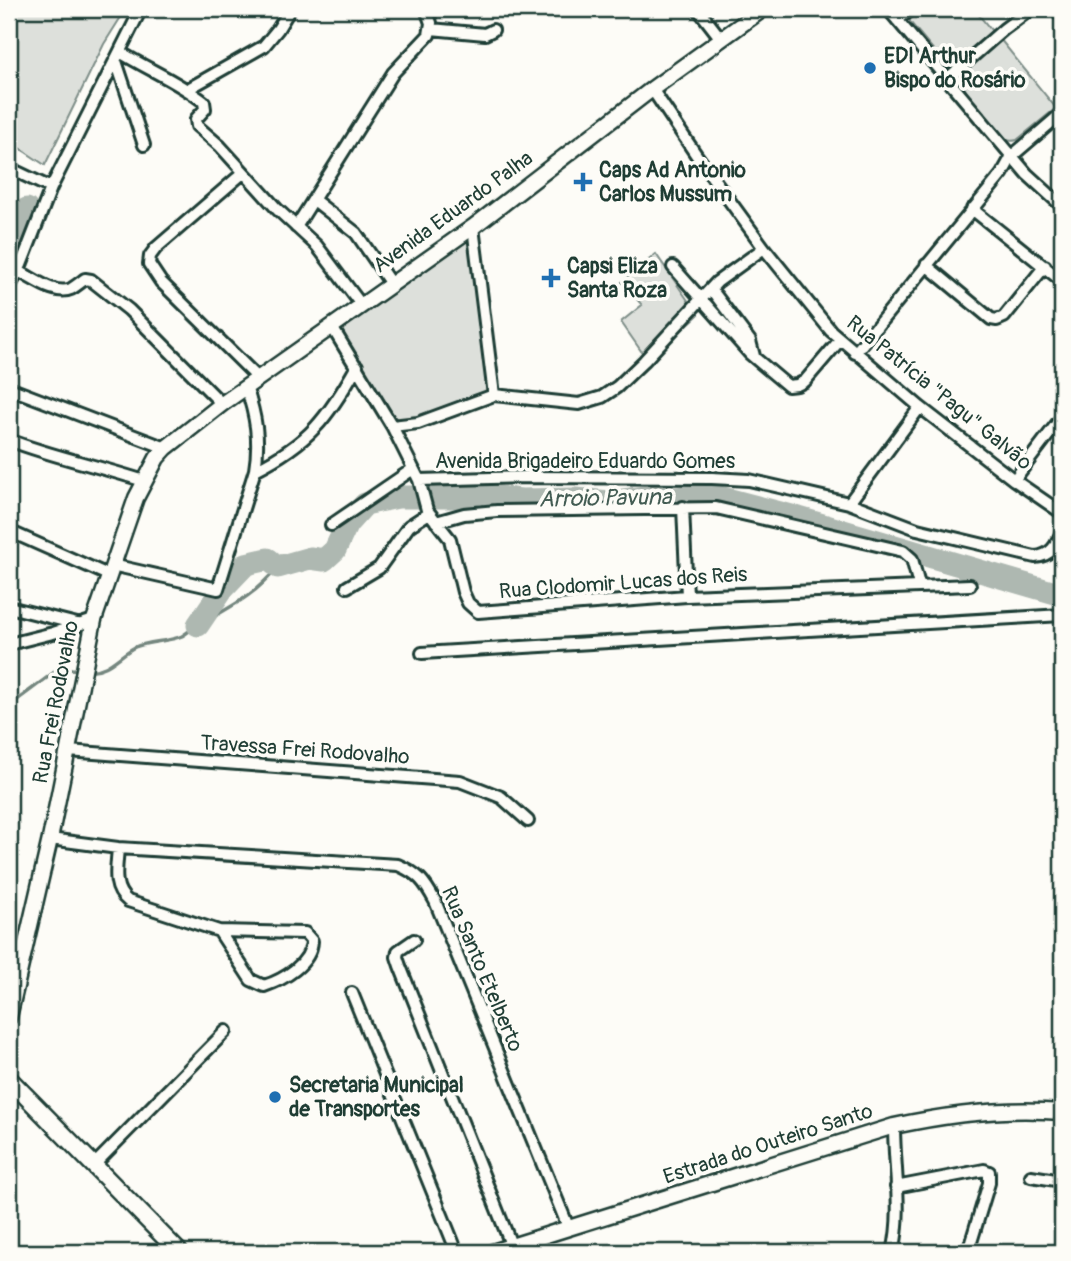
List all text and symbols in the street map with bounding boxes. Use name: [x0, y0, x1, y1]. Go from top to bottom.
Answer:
place label: EDI Arthur Bispo do Rosário: [884, 43, 1026, 94]
marker: EDI Arthur Bispo do Rosário: [862, 60, 878, 76]
street label: Avenida Eduardo Palha: [368, 145, 538, 279]
place label: Caps Ad Antonio Carlos Mussum: [599, 157, 747, 208]
marker: Caps Ad Antonio Carlos Mussum: [573, 172, 593, 192]
place label: Capsi Eliza Santa Roza: [567, 253, 667, 304]
marker: Capsi Eliza Santa Roza: [541, 268, 561, 288]
street label: Rua Patrícia "Pagu" Galvão: [841, 310, 1037, 476]
street label: Avenida Brigadeiro Eduardo Gomes: [435, 448, 736, 475]
water label: Arroio Pavuna: [538, 482, 673, 514]
street label: Rua Clodomir Lucas dos Reis: [498, 561, 749, 605]
street label: Rua Frei Rodovalho: [27, 618, 85, 786]
street label: Travessa Frei Rodovalho: [200, 729, 410, 771]
street label: Rua Santo Etelberto: [435, 882, 529, 1056]
place label: Secretaria Municipal de Transportes: [289, 1072, 464, 1123]
marker: Secretaria Municipal de Transportes: [267, 1089, 283, 1105]
street label: Estrada do Outeiro Santo: [660, 1097, 876, 1191]

